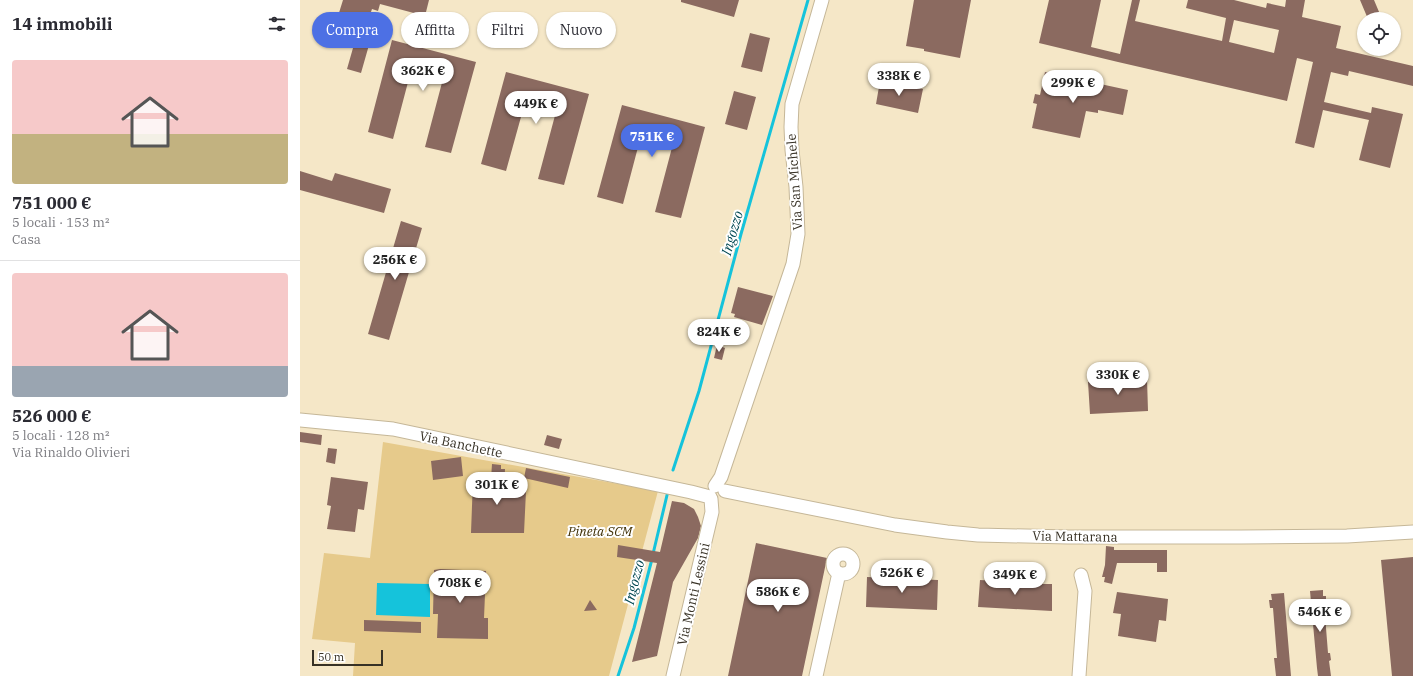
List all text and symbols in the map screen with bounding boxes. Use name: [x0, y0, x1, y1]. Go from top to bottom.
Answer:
chip: Compra: [312, 12, 393, 48]
chip: Affitta: [401, 12, 469, 48]
chip: Filtri: [477, 12, 538, 48]
chip: Nuovo: [546, 12, 616, 48]
map controls: [1357, 12, 1401, 56]
button: locate: [1357, 12, 1401, 56]
text: 14 immobili: [12, 13, 113, 35]
icon: filters: [266, 13, 288, 35]
pin: 362K €: [390, 58, 456, 92]
text: 362K €: [401, 62, 445, 79]
pin: 338K €: [866, 63, 932, 97]
text: 338K €: [877, 67, 921, 84]
pin: 299K €: [1040, 70, 1106, 104]
text: 299K €: [1051, 74, 1095, 91]
icon: home: [114, 86, 186, 158]
pin: 449K €: [503, 91, 569, 125]
text: 449K €: [514, 95, 558, 112]
pin: 751K €: [619, 124, 685, 158]
text: 751K €: [630, 128, 674, 145]
street label: Via San Michele: [783, 133, 806, 231]
text: 751 000 €: [12, 192, 92, 214]
water label: Ingozzo: [717, 209, 747, 258]
text: 5 locali · 153 m²: [12, 214, 110, 231]
text: Casa: [12, 231, 41, 248]
pin: 256K €: [362, 247, 428, 281]
text: 256K €: [373, 251, 417, 268]
icon: home: [114, 299, 186, 371]
pin: 824K €: [686, 319, 752, 353]
text: 824K €: [697, 323, 741, 340]
pin: 330K €: [1085, 362, 1151, 396]
text: 330K €: [1096, 366, 1140, 383]
text: 526 000 €: [12, 405, 92, 427]
text: 5 locali · 128 m²: [12, 427, 110, 444]
street label: Via Banchette: [418, 427, 504, 462]
text: Via Rinaldo Olivieri: [12, 444, 130, 461]
pin: 301K €: [464, 472, 530, 506]
text: 301K €: [475, 476, 519, 493]
park label: Pineta SCM: [567, 523, 634, 540]
street label: Via Mattarana: [1032, 527, 1118, 546]
street label: Via Monti Lessini: [673, 541, 714, 647]
water label: Ingozzo: [620, 558, 648, 607]
pin: 526K €: [869, 560, 935, 594]
pin: 349K €: [982, 562, 1048, 596]
text: 526K €: [880, 564, 924, 581]
text: 349K €: [993, 566, 1037, 583]
pin: 708K €: [427, 570, 493, 604]
text: 708K €: [438, 574, 482, 591]
pin: 586K €: [745, 579, 811, 613]
text: 586K €: [756, 583, 800, 600]
pin: 546K €: [1287, 599, 1353, 633]
text: 546K €: [1298, 603, 1342, 620]
scale bar: [312, 648, 383, 667]
text: 50 m: [318, 650, 344, 664]

